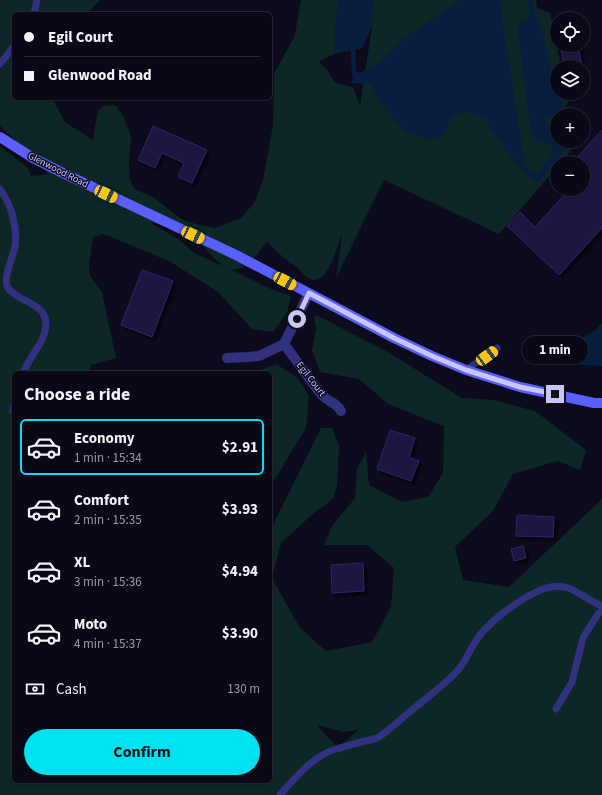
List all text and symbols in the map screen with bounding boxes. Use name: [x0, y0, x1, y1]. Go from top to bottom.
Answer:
map controls: [550, 12, 590, 196]
button: locate: [550, 12, 590, 52]
text: Egil Court: [48, 27, 113, 48]
button: layers: [550, 60, 590, 100]
text: Glenwood Road: [48, 65, 152, 86]
button: +: [550, 108, 590, 148]
street label: Glenwood Road: [25, 149, 91, 191]
button: −: [550, 156, 590, 196]
car: [93, 183, 119, 205]
car: [180, 224, 206, 246]
car: [272, 270, 298, 292]
route start: [288, 310, 306, 328]
callout: 1 min: [522, 336, 588, 364]
text: 1 min: [539, 341, 571, 359]
car: [474, 344, 500, 368]
street label: Egil Court: [293, 359, 329, 400]
text: Choose a ride: [24, 382, 130, 407]
route end: [546, 385, 564, 403]
text: Economy: [74, 428, 135, 449]
icon: car: [26, 429, 62, 465]
text: $2.91: [222, 437, 258, 458]
text: 1 min · 15:34: [74, 449, 142, 467]
text: Comfort: [74, 490, 129, 511]
icon: car: [26, 491, 62, 527]
text: $3.93: [222, 499, 258, 520]
text: 2 min · 15:35: [74, 511, 142, 529]
text: XL: [74, 552, 90, 573]
icon: car: [26, 553, 62, 589]
text: $4.94: [222, 561, 258, 582]
text: 3 min · 15:36: [74, 573, 142, 591]
text: Moto: [74, 614, 107, 635]
icon: car: [26, 615, 62, 651]
text: $3.90: [222, 623, 258, 644]
text: 4 min · 15:37: [74, 635, 142, 653]
icon: cash: [24, 678, 46, 700]
text: Cash: [56, 679, 87, 700]
text: 130 m: [227, 680, 260, 698]
button: Confirm: [24, 729, 260, 775]

